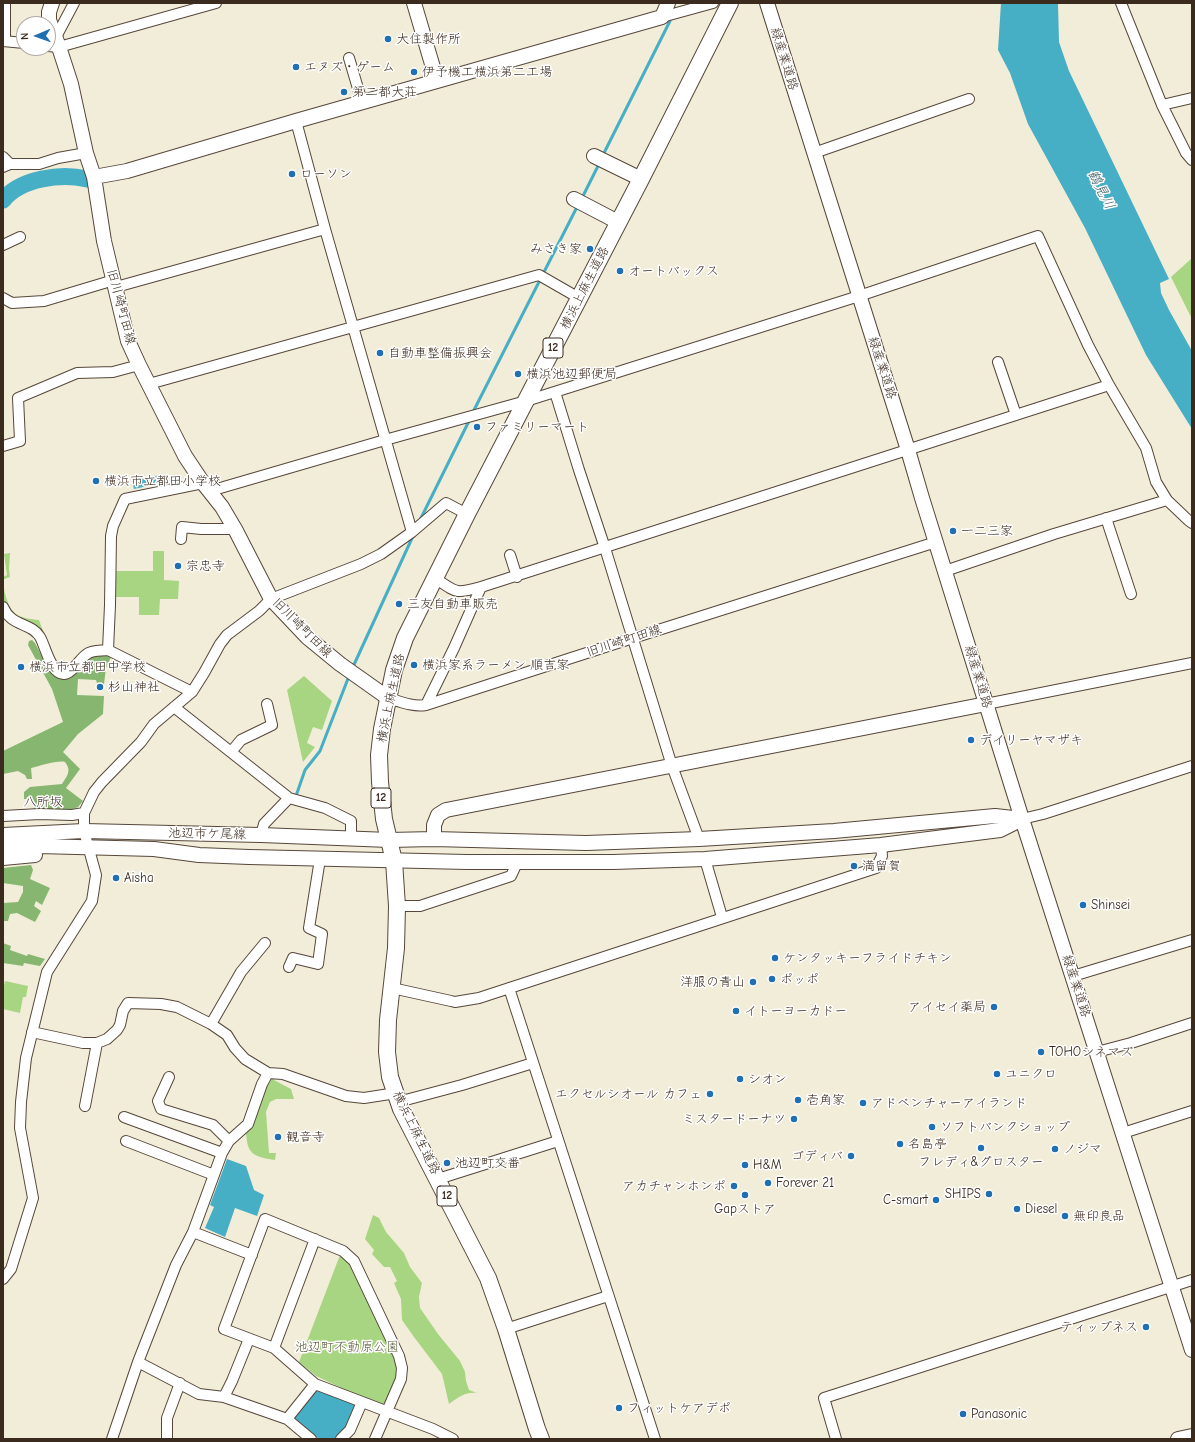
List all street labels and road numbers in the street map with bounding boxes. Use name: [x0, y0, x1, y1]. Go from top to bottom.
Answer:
street label: 緑産業道路: [767, 26, 801, 92]
street label: 横浜上麻生道路: [557, 244, 613, 332]
street label: 旧川崎町田線: [103, 267, 139, 347]
street label: 緑産業道路: [865, 335, 899, 401]
road number: 12: [543, 338, 563, 358]
street label: 旧川崎町田線: [269, 595, 335, 661]
street label: 旧川崎町田線: [584, 622, 664, 660]
street label: 緑産業道路: [961, 644, 995, 710]
street label: 横浜上麻生道路: [374, 652, 408, 744]
road number: 12: [371, 788, 391, 808]
street label: 八所坂: [24, 794, 62, 810]
street label: 池辺市ケ尾線: [168, 826, 246, 842]
street label: 緑産業道路: [1059, 953, 1093, 1019]
street label: 横浜上麻生道路: [389, 1089, 443, 1177]
road number: 12: [437, 1186, 457, 1206]

